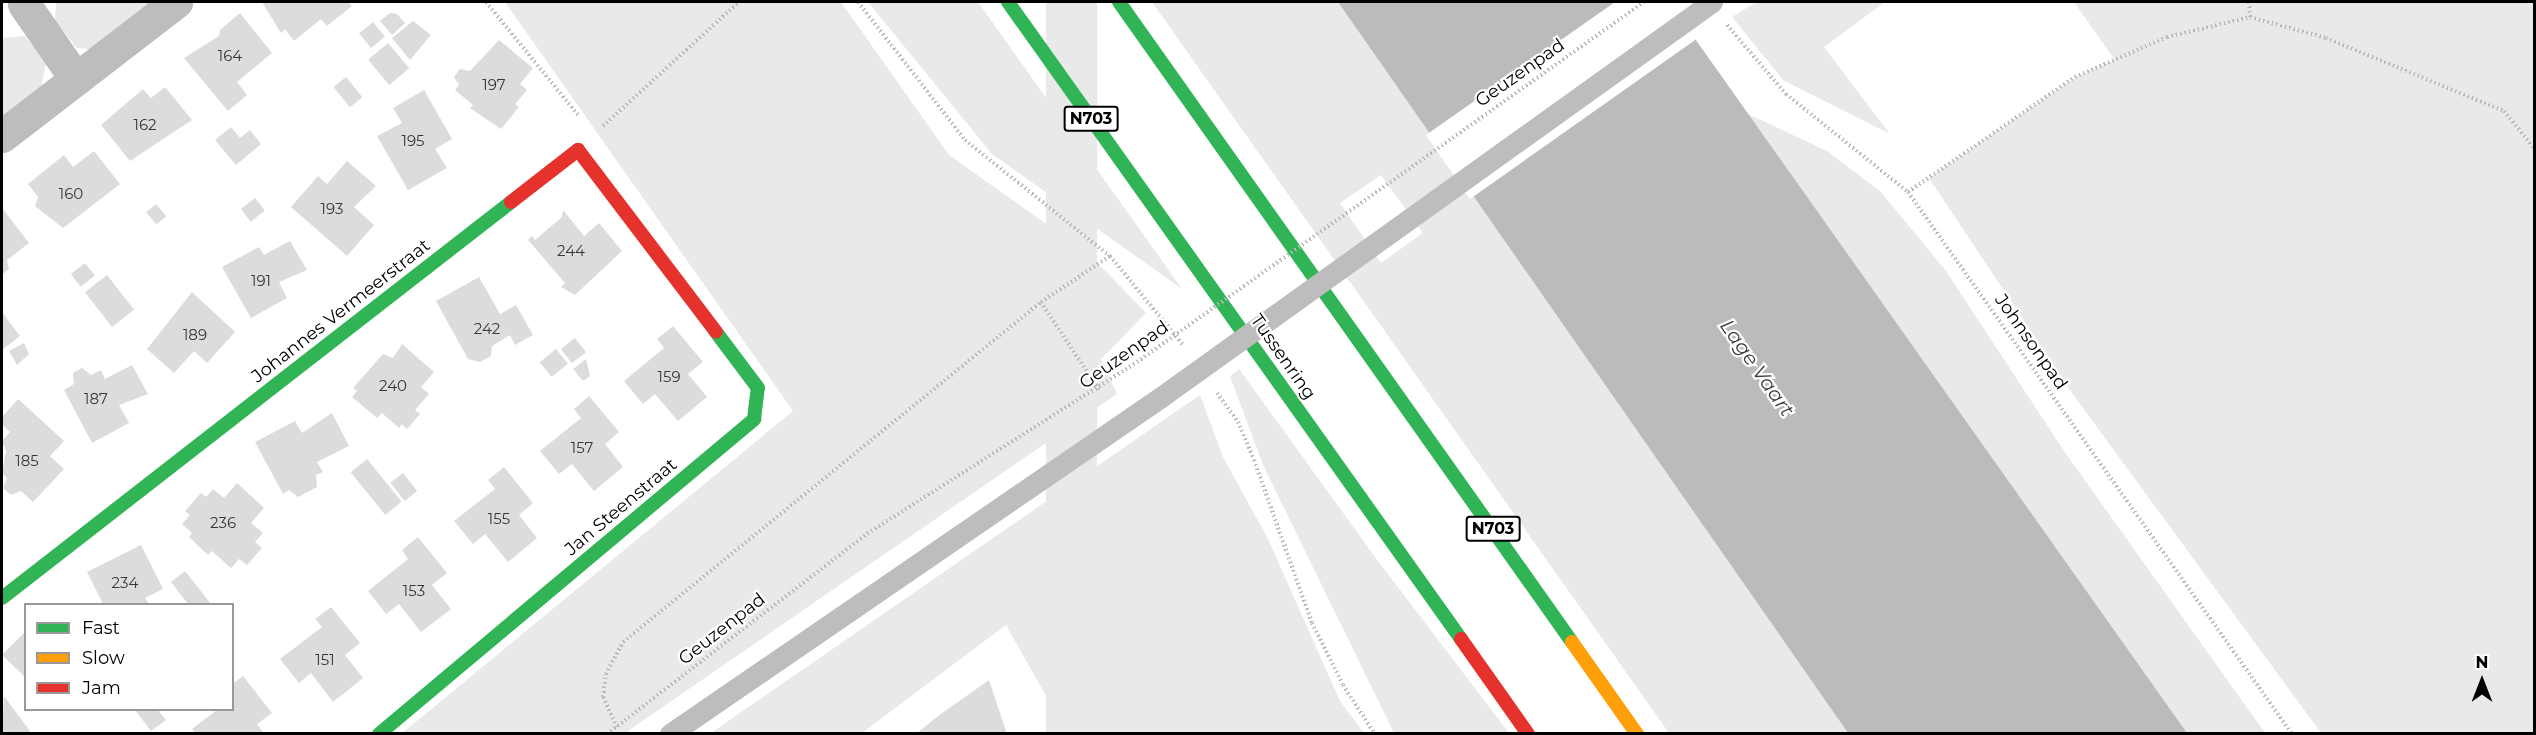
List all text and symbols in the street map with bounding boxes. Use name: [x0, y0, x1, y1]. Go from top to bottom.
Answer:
street label: Geuzenpad: [1471, 34, 1569, 112]
house number: 164: [218, 47, 242, 65]
house number: 197: [482, 76, 506, 94]
road number: N703: [1062, 106, 1120, 132]
house number: 162: [133, 116, 157, 134]
house number: 195: [401, 132, 425, 150]
house number: 160: [59, 185, 83, 203]
house number: 193: [321, 200, 343, 218]
street label: Johannes Vermeerstraat: [247, 235, 435, 387]
house number: 244: [557, 242, 585, 260]
house number: 191: [251, 272, 271, 290]
street label: Johnsonpad: [1990, 290, 2072, 394]
street label: Tussenring: [1246, 310, 1320, 404]
water label: Lage Vaart: [1715, 315, 1799, 421]
street label: Geuzenpad: [1075, 316, 1173, 394]
house number: 242: [474, 320, 500, 338]
house number: 189: [183, 326, 207, 344]
house number: 159: [657, 368, 681, 386]
house number: 240: [379, 377, 407, 395]
house number: 187: [84, 390, 108, 408]
house number: 157: [571, 439, 593, 457]
house number: 185: [15, 452, 39, 470]
street label: Jan Steenstraat: [561, 454, 681, 560]
house number: 155: [488, 510, 510, 528]
house number: 236: [210, 514, 236, 532]
road number: N703: [1464, 516, 1522, 542]
house number: 234: [112, 574, 138, 592]
house number: 153: [403, 582, 425, 600]
street label: Geuzenpad: [674, 588, 770, 670]
legend: [24, 603, 234, 711]
text: Fast: [82, 617, 120, 639]
text: Slow: [82, 647, 125, 669]
house number: 151: [315, 651, 335, 669]
north arrow: [2452, 651, 2512, 711]
text: N: [2476, 653, 2488, 672]
text: Jam: [82, 677, 121, 699]

